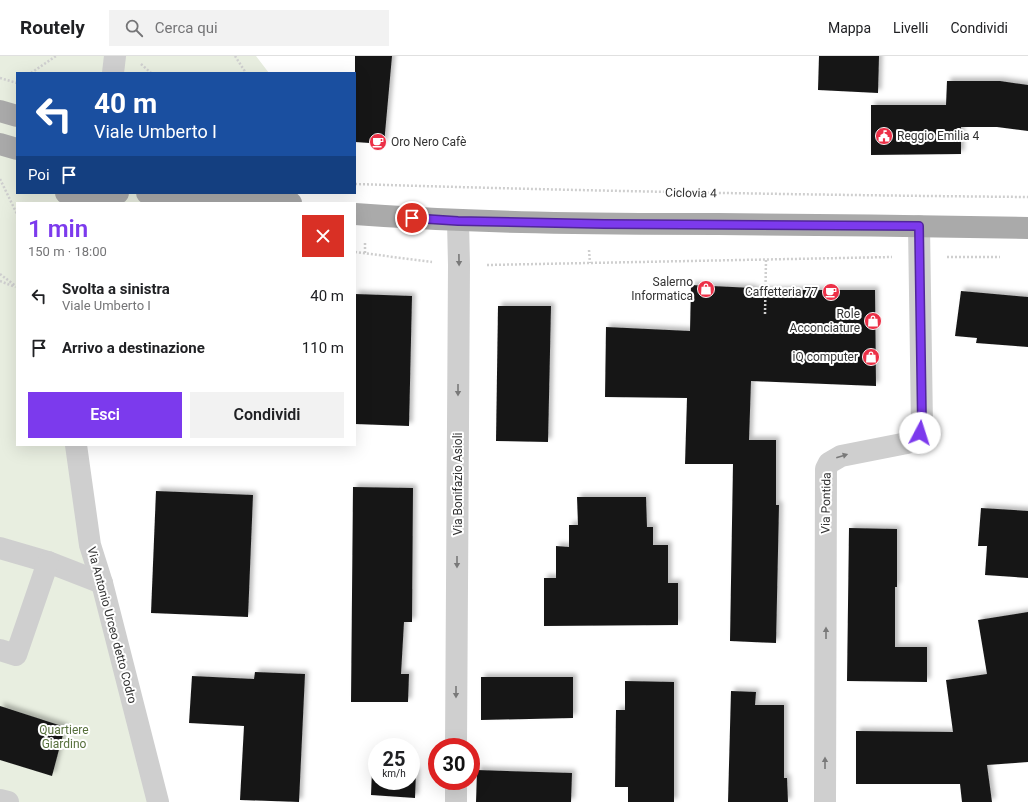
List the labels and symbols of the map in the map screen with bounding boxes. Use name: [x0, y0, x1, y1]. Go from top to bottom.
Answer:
public building icon: Reggio Emilia 4: [874, 126, 894, 146]
place label: Reggio Emilia 4: [897, 129, 980, 143]
cafe icon: Oro Nero Cafè: [368, 132, 388, 152]
place label: Oro Nero Cafè: [391, 135, 466, 149]
street label: Ciclovia 4: [665, 186, 717, 200]
pin: [395, 201, 429, 235]
one-way arrow: [456, 254, 462, 267]
place label: Salerno Informatica: [631, 275, 693, 303]
shop icon: Salerno Informatica: [696, 279, 716, 299]
cafe icon: Caffetteria 77: [821, 282, 841, 302]
place label: Caffetteria 77: [745, 285, 818, 299]
place label: Role Acconciature: [790, 307, 860, 335]
shop icon: Role Acconciature: [863, 311, 883, 331]
shop icon: iQ computer: [861, 347, 881, 367]
place label: iQ computer: [792, 350, 858, 364]
one-way arrow: [455, 384, 461, 397]
position arrow: [899, 412, 941, 454]
street label: Via Bonifazio Asioli: [451, 432, 465, 535]
one-way arrow: [837, 453, 849, 459]
street label: Via Pontida: [818, 472, 834, 534]
street label: Via Antonio Urceo detto Codro: [84, 545, 140, 705]
one-way arrow: [454, 556, 460, 569]
one-way arrow: [823, 626, 829, 639]
one-way arrow: [453, 686, 459, 699]
park label: Quartiere Giardino: [39, 723, 89, 751]
speed limit sign: 30: [428, 738, 480, 790]
one-way arrow: [822, 756, 828, 769]

